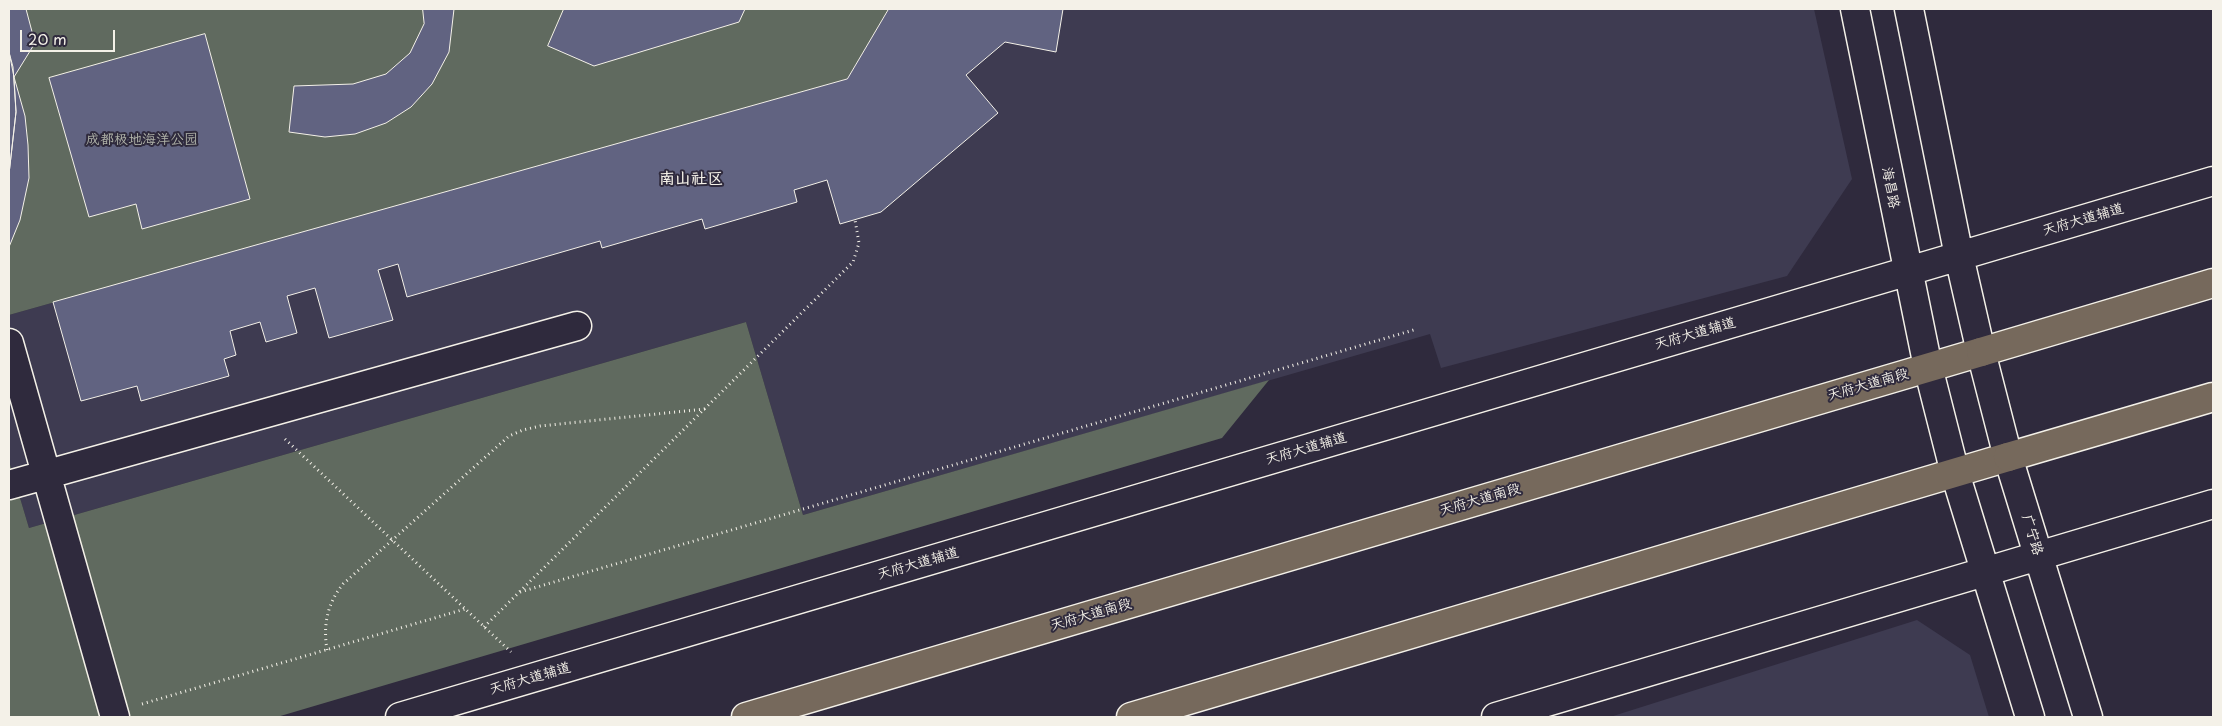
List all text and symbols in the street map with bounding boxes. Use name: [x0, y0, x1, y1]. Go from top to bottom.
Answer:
scale bar: [22, 20, 118, 52]
text: 20 m: [28, 27, 67, 50]
park label: 成都极地海洋公园: [86, 132, 198, 148]
street label: 海昌路: [1878, 166, 1902, 210]
district label: 南山社区: [659, 170, 723, 190]
street label: 天府大道辅道: [2040, 200, 2126, 240]
street label: 天府大道辅道: [1652, 314, 1738, 354]
street label: 天府大道南段: [1825, 365, 1911, 405]
street label: 天府大道辅道: [1263, 429, 1349, 469]
street label: 天府大道南段: [1437, 480, 1523, 520]
street label: 广宁路: [2018, 512, 2046, 558]
street label: 天府大道辅道: [875, 544, 961, 584]
street label: 天府大道南段: [1048, 595, 1134, 635]
street label: 天府大道辅道: [487, 659, 573, 699]

